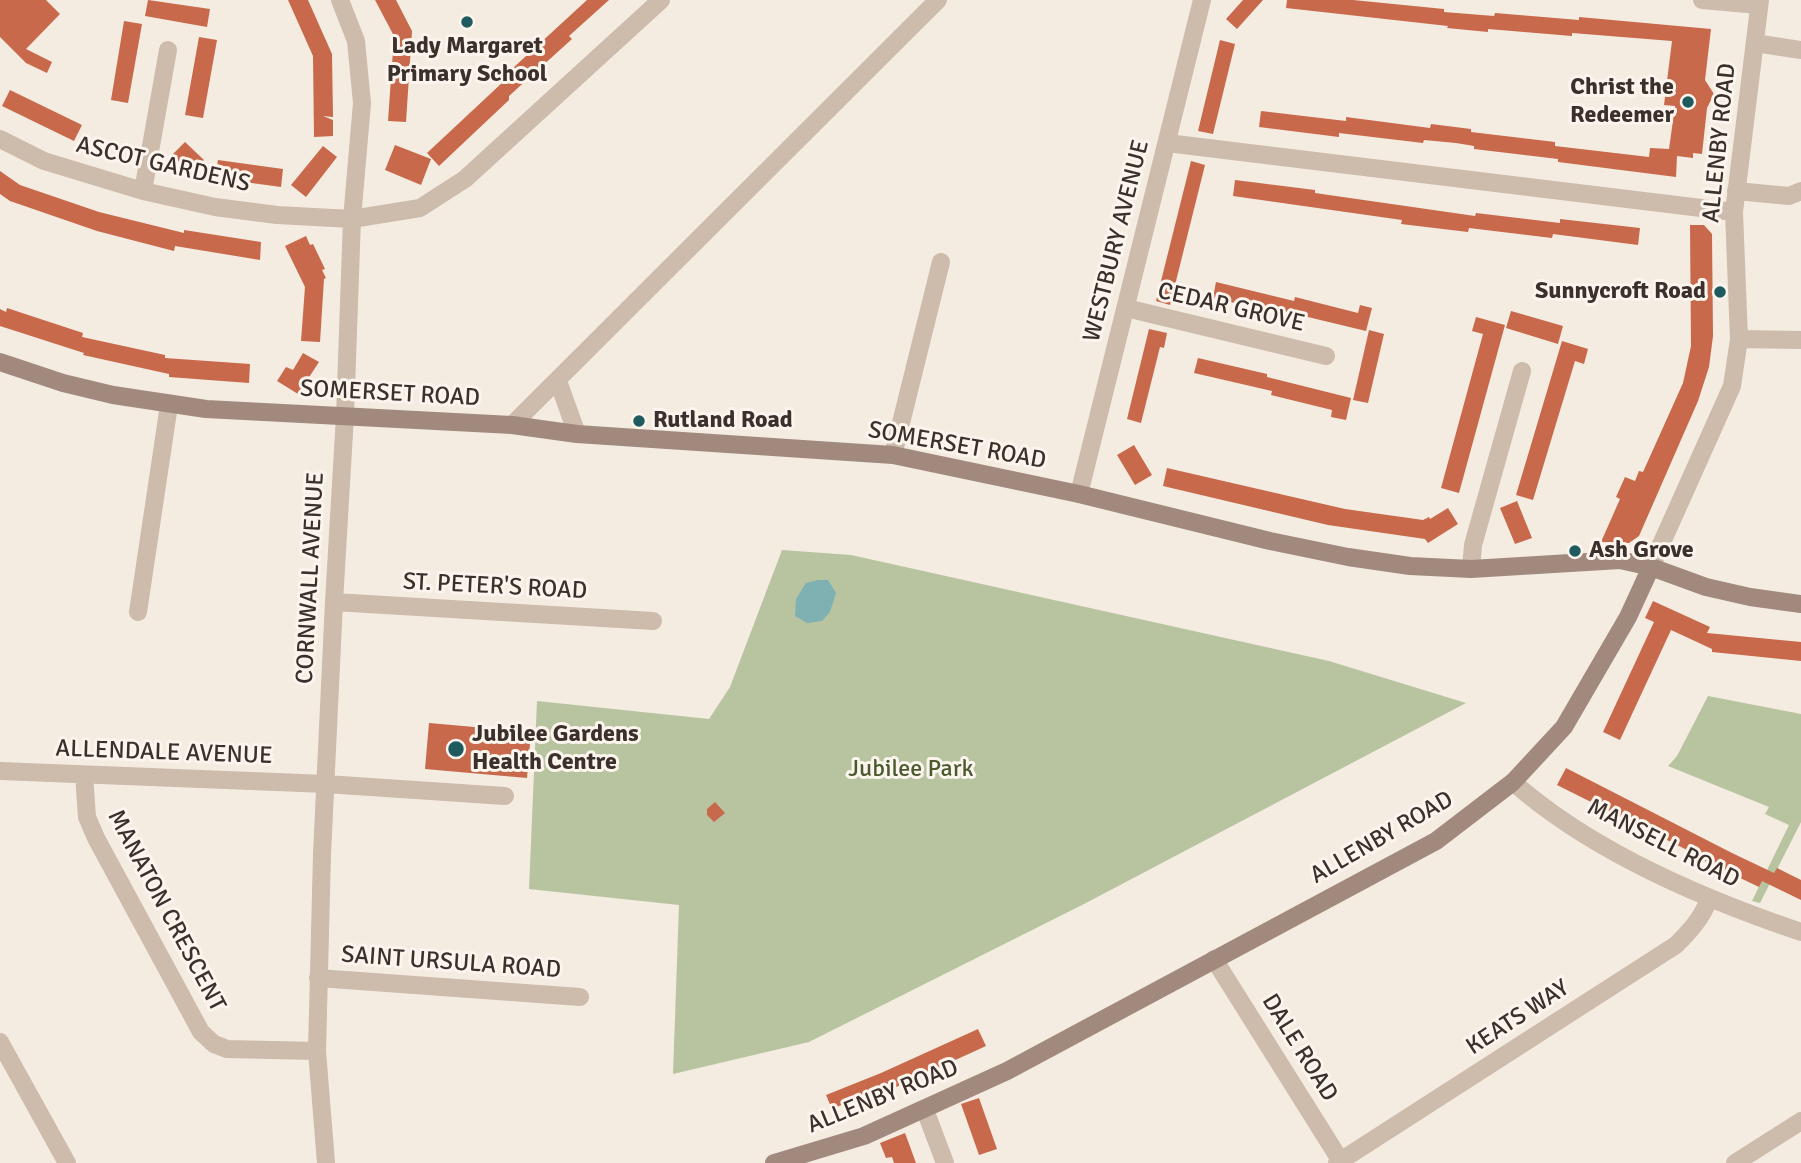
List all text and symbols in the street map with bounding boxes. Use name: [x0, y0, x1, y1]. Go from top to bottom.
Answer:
marker: Lady Margaret Primary School: [459, 14, 475, 30]
place label: Lady Margaret Primary School: [387, 33, 547, 89]
street label: ALLENBY ROAD: [1697, 62, 1743, 224]
place label: Christ the Redeemer: [1570, 74, 1674, 130]
marker: Christ the Redeemer: [1680, 94, 1696, 110]
street label: ASCOT GARDENS: [73, 131, 253, 199]
street label: WESTBURY AVENUE: [1078, 137, 1156, 345]
street label: CEDAR GROVE: [1155, 277, 1307, 339]
place label: Sunnycroft Road: [1535, 278, 1706, 306]
marker: Sunnycroft Road: [1712, 284, 1728, 300]
street label: SOMERSET ROAD: [299, 375, 481, 413]
place label: Rutland Road: [653, 407, 793, 435]
marker: Rutland Road: [631, 413, 647, 429]
street label: SOMERSET ROAD: [866, 416, 1048, 476]
street label: CORNWALL AVENUE: [291, 471, 331, 685]
place label: Ash Grove: [1589, 537, 1694, 565]
marker: Ash Grove: [1567, 543, 1583, 559]
street label: ST. PETER'S ROAD: [402, 568, 588, 606]
place label: Jubilee Gardens Health Centre: [472, 721, 639, 777]
street label: ALLENDALE AVENUE: [55, 735, 273, 771]
marker: Jubilee Gardens Health Centre: [446, 739, 466, 759]
park label: Jubilee Park: [848, 756, 974, 784]
street label: ALLENBY ROAD: [1305, 785, 1459, 891]
street label: MANSELL ROAD: [1582, 793, 1744, 895]
street label: MANATON CRESCENT: [101, 805, 231, 1017]
street label: SAINT URSULA ROAD: [340, 941, 562, 985]
street label: KEATS WAY: [1461, 974, 1575, 1062]
street label: DALE ROAD: [1255, 989, 1343, 1107]
street label: ALLENBY ROAD: [803, 1054, 963, 1140]

